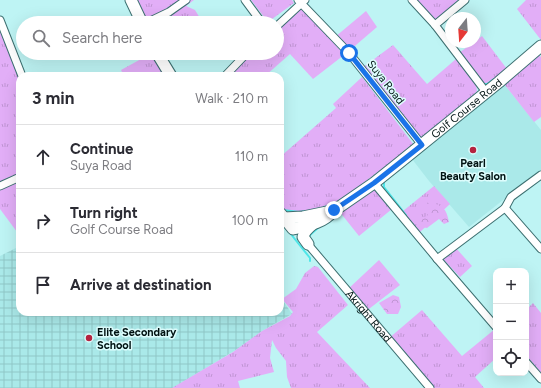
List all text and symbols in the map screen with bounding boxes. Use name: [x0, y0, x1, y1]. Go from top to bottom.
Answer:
north arrow: [445, 12, 481, 48]
search box: [16, 16, 284, 60]
icon: search: [30, 27, 52, 49]
text: Search here: [62, 29, 142, 47]
route start: [340, 44, 358, 62]
street label: Suya Road: [364, 58, 407, 107]
street label: Golf Course Road: [429, 76, 505, 141]
text: 3 min: [32, 88, 74, 108]
text: Walk · 210 m: [195, 91, 268, 106]
text: Continue: [70, 140, 133, 158]
marker: Pearl Beauty Salon: [468, 145, 478, 155]
icon: ahead: [32, 146, 54, 168]
text: 110 m: [235, 149, 268, 164]
place label: Pearl Beauty Salon: [440, 157, 506, 183]
text: Suya Road: [70, 158, 132, 173]
route end: [325, 201, 343, 219]
text: Turn right: [70, 204, 138, 222]
icon: right: [32, 210, 54, 232]
text: 100 m: [232, 213, 268, 228]
text: Golf Course Road: [70, 222, 173, 237]
map controls: [493, 268, 529, 376]
button: +: [493, 268, 529, 304]
icon: arrive: [32, 274, 54, 296]
text: Arrive at destination: [70, 276, 211, 294]
street label: Akright Road: [343, 288, 394, 345]
button: −: [493, 304, 529, 340]
place label: Elite Secondary School: [97, 326, 177, 352]
marker: Elite Secondary School: [84, 333, 94, 343]
button: locate: [493, 340, 529, 376]

